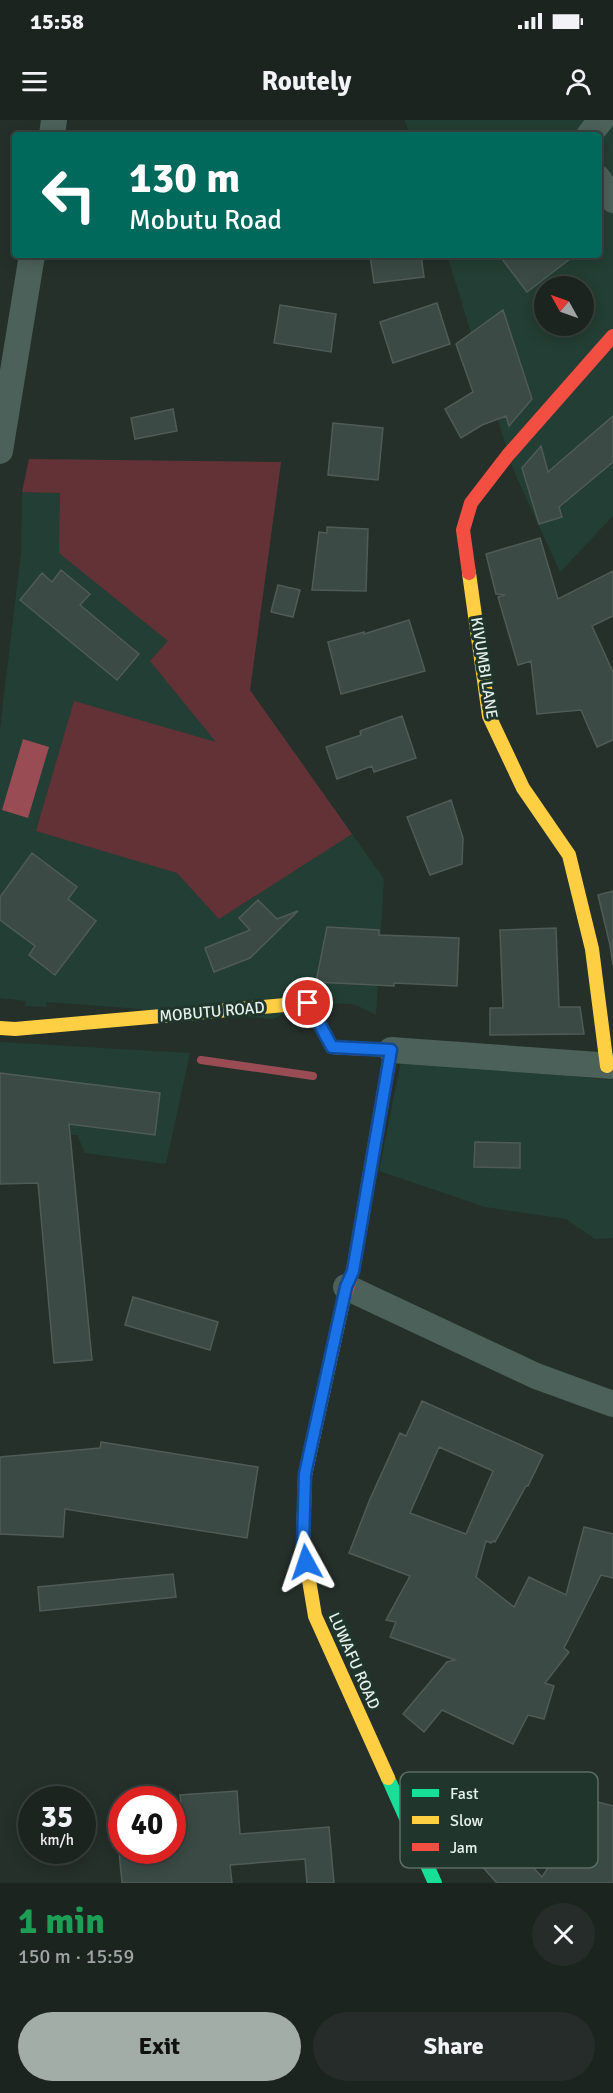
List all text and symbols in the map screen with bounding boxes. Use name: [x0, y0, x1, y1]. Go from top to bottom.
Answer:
text: 15:58: [30, 8, 84, 35]
icon: menu: [18, 65, 51, 98]
text: Routely: [262, 65, 351, 98]
icon: person: [562, 65, 595, 98]
text: 130 m: [129, 153, 240, 204]
icon: left: [30, 156, 108, 234]
text: Mobutu Road: [129, 204, 282, 237]
north arrow: [534, 276, 594, 336]
map controls: [534, 276, 594, 336]
street label: KIVUMBI LANE: [466, 616, 502, 720]
pin: [282, 977, 333, 1028]
icon: arrive: [291, 986, 324, 1019]
street label: MOBUTU ROAD: [158, 997, 266, 1027]
position arrow: [274, 1530, 338, 1594]
street label: LUWAFU ROAD: [324, 1609, 384, 1713]
legend: [400, 1772, 598, 1868]
text: Fast: [450, 1784, 479, 1804]
speed limit sign: 40: [108, 1786, 186, 1864]
text: 35: [41, 1799, 73, 1836]
text: Slow: [450, 1811, 484, 1831]
text: km/h: [40, 1831, 74, 1849]
text: Jam: [450, 1838, 478, 1858]
text: 1 min: [18, 1899, 105, 1944]
button: close: [532, 1903, 595, 1966]
text: 150 m · 15:59: [18, 1944, 134, 1969]
button: Exit: [18, 2012, 301, 2081]
button: Share: [313, 2012, 595, 2081]

